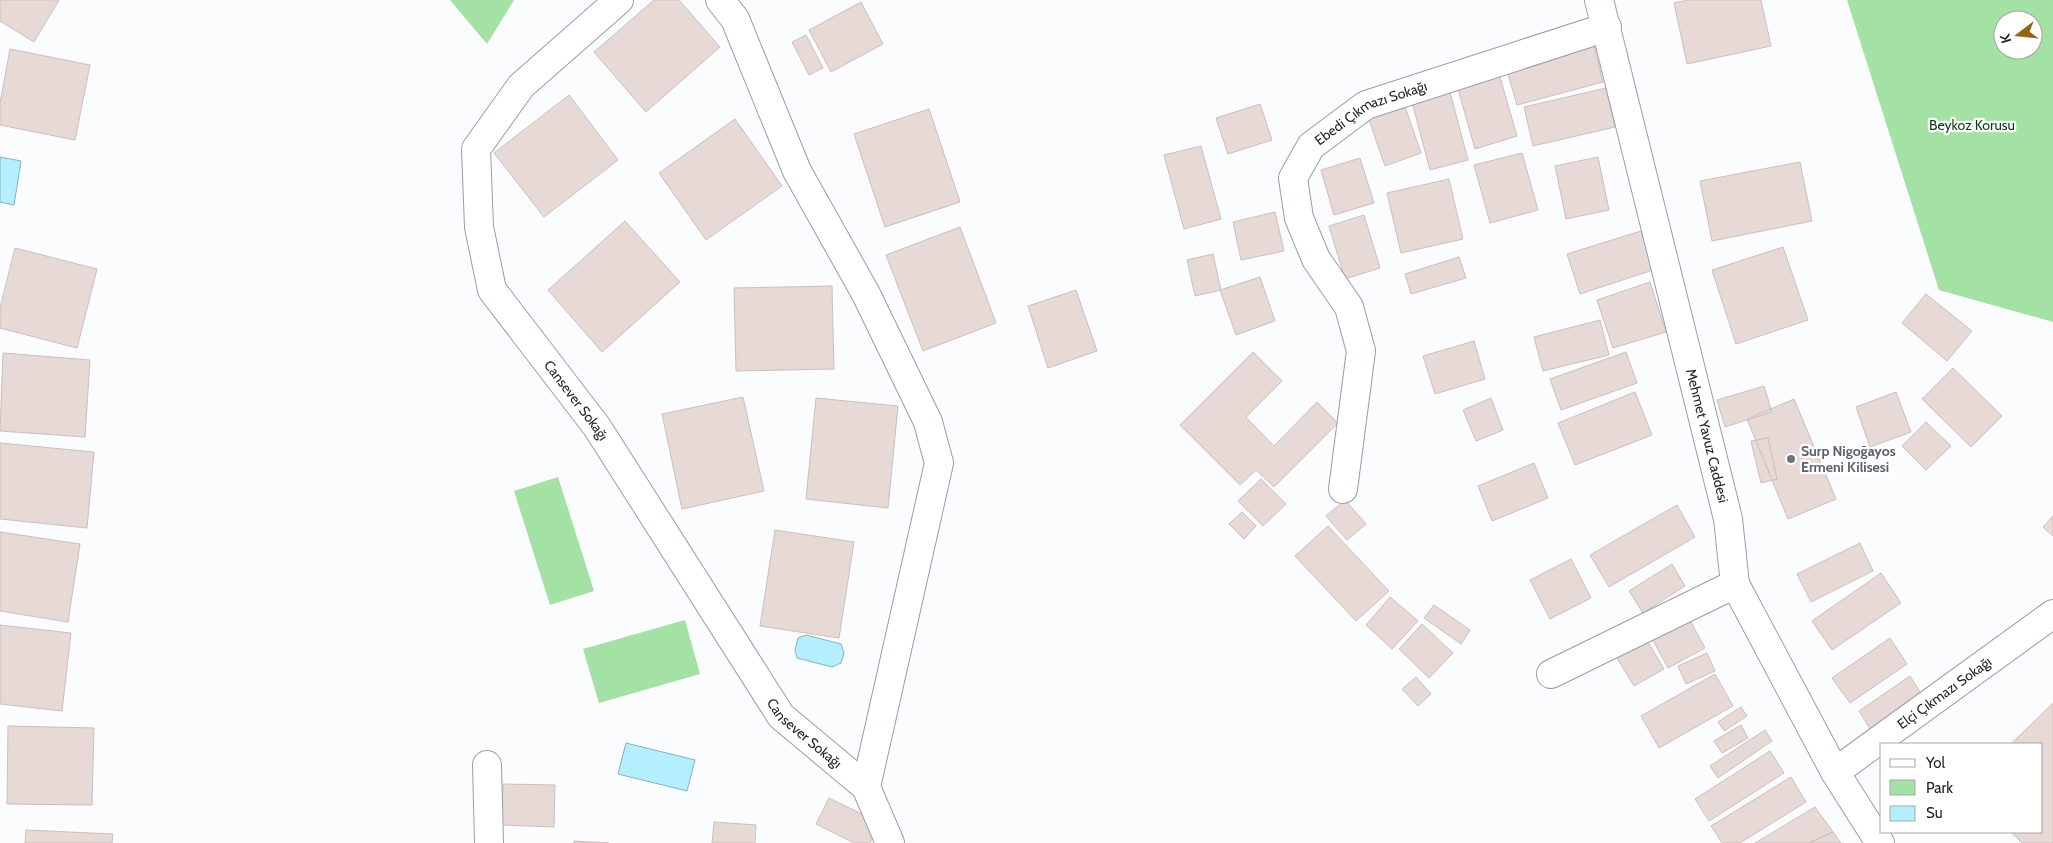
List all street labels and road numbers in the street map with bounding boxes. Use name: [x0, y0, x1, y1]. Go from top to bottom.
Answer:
street label: Ebedi Çıkmazı Sokağı: [1311, 77, 1429, 149]
street label: Cansever Sokağı: [540, 356, 612, 444]
street label: Mehmet Yavuz Caddesi: [1682, 367, 1733, 505]
street label: Elçi Çıkmazı Sokağı: [1894, 653, 1995, 733]
street label: Cansever Sokağı: [763, 695, 846, 772]

